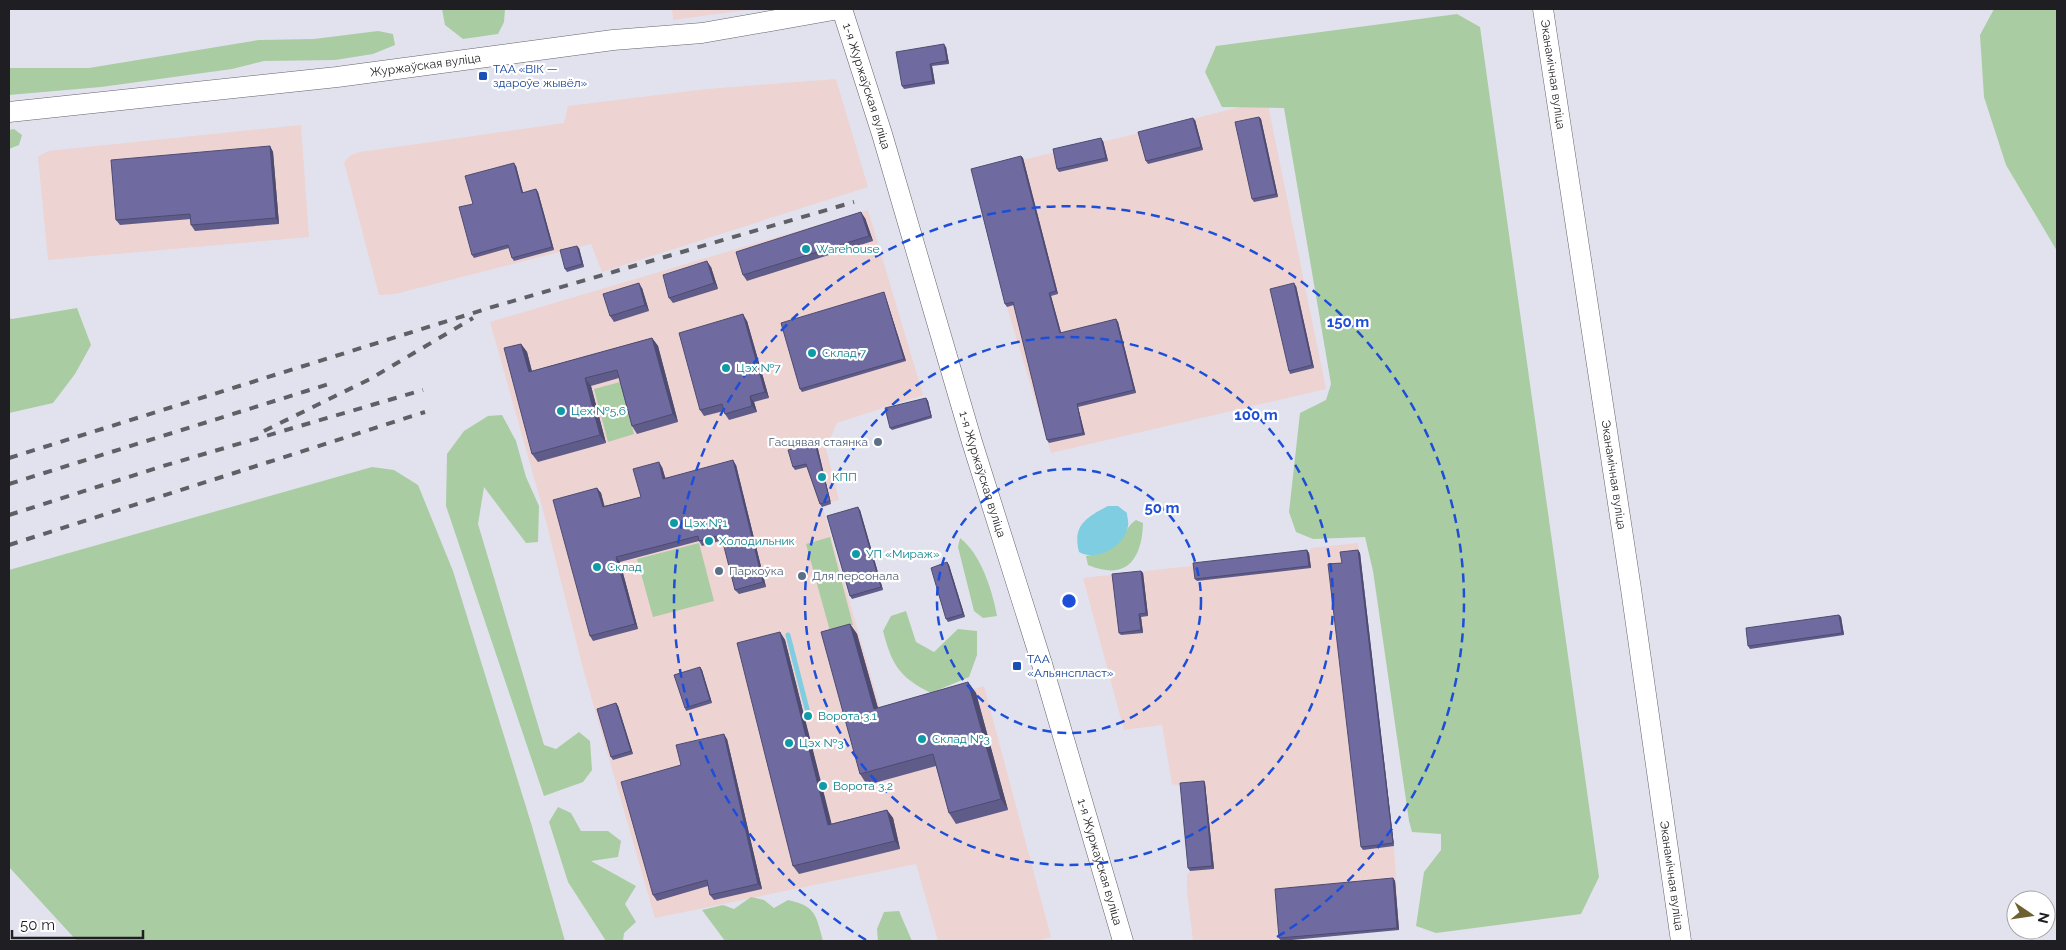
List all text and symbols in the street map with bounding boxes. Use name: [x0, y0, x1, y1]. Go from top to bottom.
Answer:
street label: Эканамічная вуліца: [1538, 18, 1568, 130]
street label: 1-я Журжаўская вуліца: [840, 21, 893, 151]
street label: Журжаўская вуліца: [369, 51, 482, 80]
place label: ТАА «ВІК — здароўе жывёл»: [493, 62, 588, 90]
marker: ТАА «ВІК — здароўе жывёл»: [477, 70, 489, 82]
place label: Warehouse: [816, 242, 880, 256]
marker: Warehouse: [800, 243, 812, 255]
text: 150 m: [1327, 313, 1369, 331]
place label: Склад 7: [822, 346, 867, 360]
marker: Склад 7: [806, 347, 818, 359]
place label: Цэх №7: [736, 361, 781, 375]
marker: Цэх №7: [720, 362, 732, 374]
place label: Цех №5,6: [571, 404, 626, 418]
marker: Цех №5,6: [555, 405, 567, 417]
text: 100 m: [1234, 406, 1278, 424]
street label: 1-я Журжаўская вуліца: [956, 410, 1009, 539]
street label: Эканамічная вуліца: [1598, 419, 1629, 531]
place label: Гасцявая стаянка: [768, 435, 868, 449]
marker: Гасцявая стаянка: [872, 436, 884, 448]
place label: КПП: [832, 470, 857, 484]
marker: КПП: [816, 471, 828, 483]
text: 50 m: [1144, 499, 1180, 517]
place label: Цэх №1: [684, 516, 727, 530]
marker: Цэх №1: [668, 517, 680, 529]
place label: Холодильник: [719, 534, 795, 548]
marker: Холодильник: [703, 535, 715, 547]
place label: УП «Мираж»: [866, 547, 940, 561]
marker: УП «Мираж»: [850, 548, 862, 560]
place label: Склад: [607, 560, 642, 574]
marker: Склад: [591, 561, 603, 573]
place label: Паркоўка: [729, 564, 784, 578]
marker: Паркоўка: [713, 565, 725, 577]
place label: Для персонала: [812, 569, 899, 583]
marker: Для персонала: [796, 570, 808, 582]
centre of rings: [1060, 592, 1078, 610]
place label: ТАА «Альянспласт»: [1027, 652, 1114, 680]
marker: ТАА «Альянспласт»: [1011, 660, 1023, 672]
place label: Ворота 3.1: [818, 709, 877, 723]
marker: Ворота 3.1: [802, 710, 814, 722]
place label: Склад №3: [932, 732, 990, 746]
marker: Склад №3: [916, 733, 928, 745]
place label: Цэх №3: [799, 736, 844, 750]
marker: Цэх №3: [783, 737, 795, 749]
place label: Ворота 3.2: [833, 779, 893, 793]
marker: Ворота 3.2: [817, 780, 829, 792]
street label: 1-я Журжаўская вуліца: [1075, 797, 1125, 927]
street label: Эканамічная вуліца: [1657, 820, 1686, 931]
north arrow: [2006, 890, 2056, 940]
scale bar: [12, 908, 144, 940]
text: N: [2035, 911, 2053, 925]
text: 50 m: [20, 916, 55, 934]

